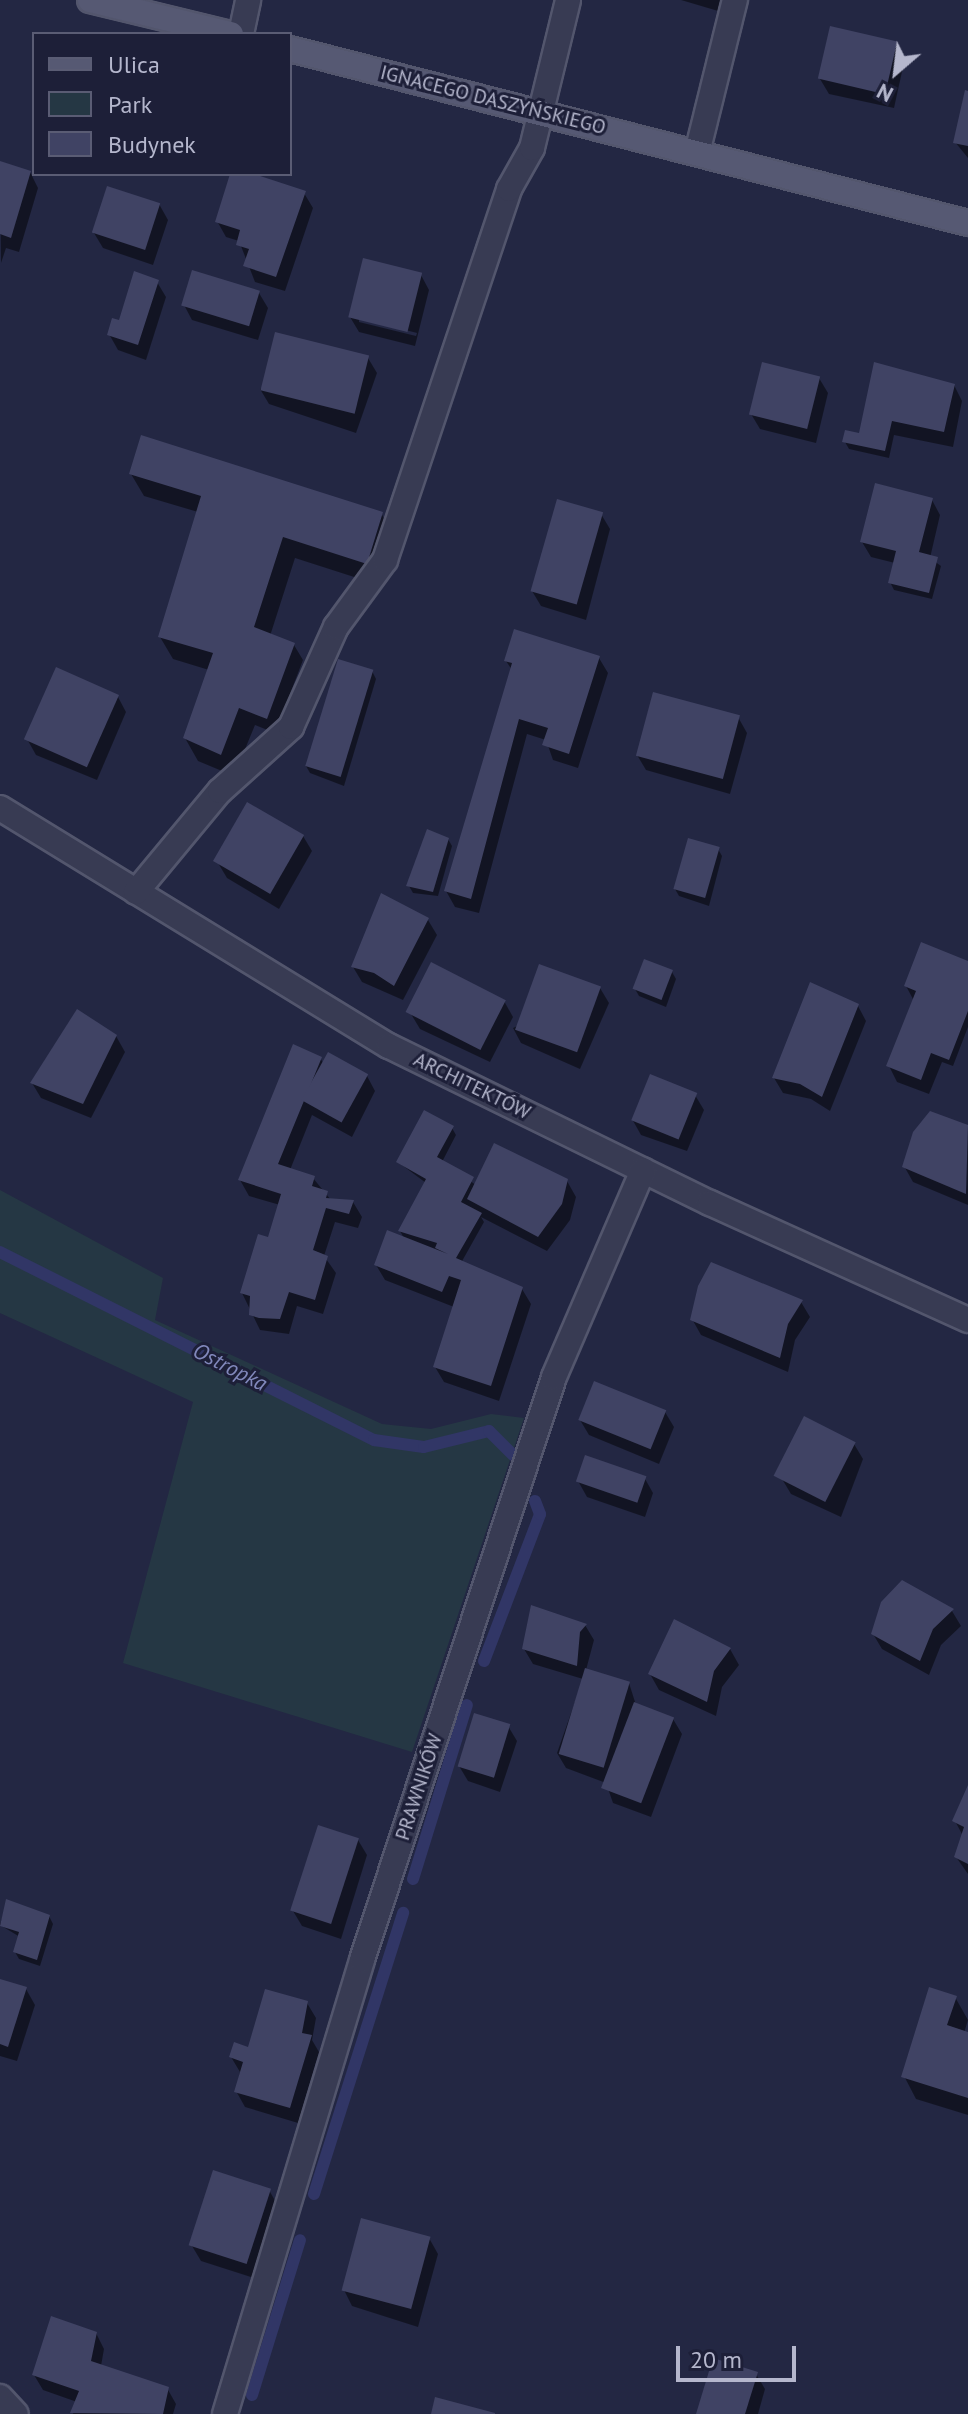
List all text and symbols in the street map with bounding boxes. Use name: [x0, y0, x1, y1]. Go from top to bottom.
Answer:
legend: [32, 32, 292, 176]
north arrow: [856, 32, 936, 112]
text: Ulica: [108, 49, 160, 80]
street label: IGNACEGO DASZYŃSKIEGO: [378, 60, 608, 140]
text: N: [872, 77, 898, 109]
text: Park: [108, 89, 152, 120]
text: Budynek: [108, 129, 196, 160]
street label: ARCHITEKTÓW: [410, 1047, 534, 1125]
water label: Ostropka: [189, 1337, 271, 1397]
street label: PRAWNIKÓW: [390, 1731, 448, 1843]
scale bar: [680, 2330, 800, 2380]
text: 20 m: [690, 2344, 742, 2375]

